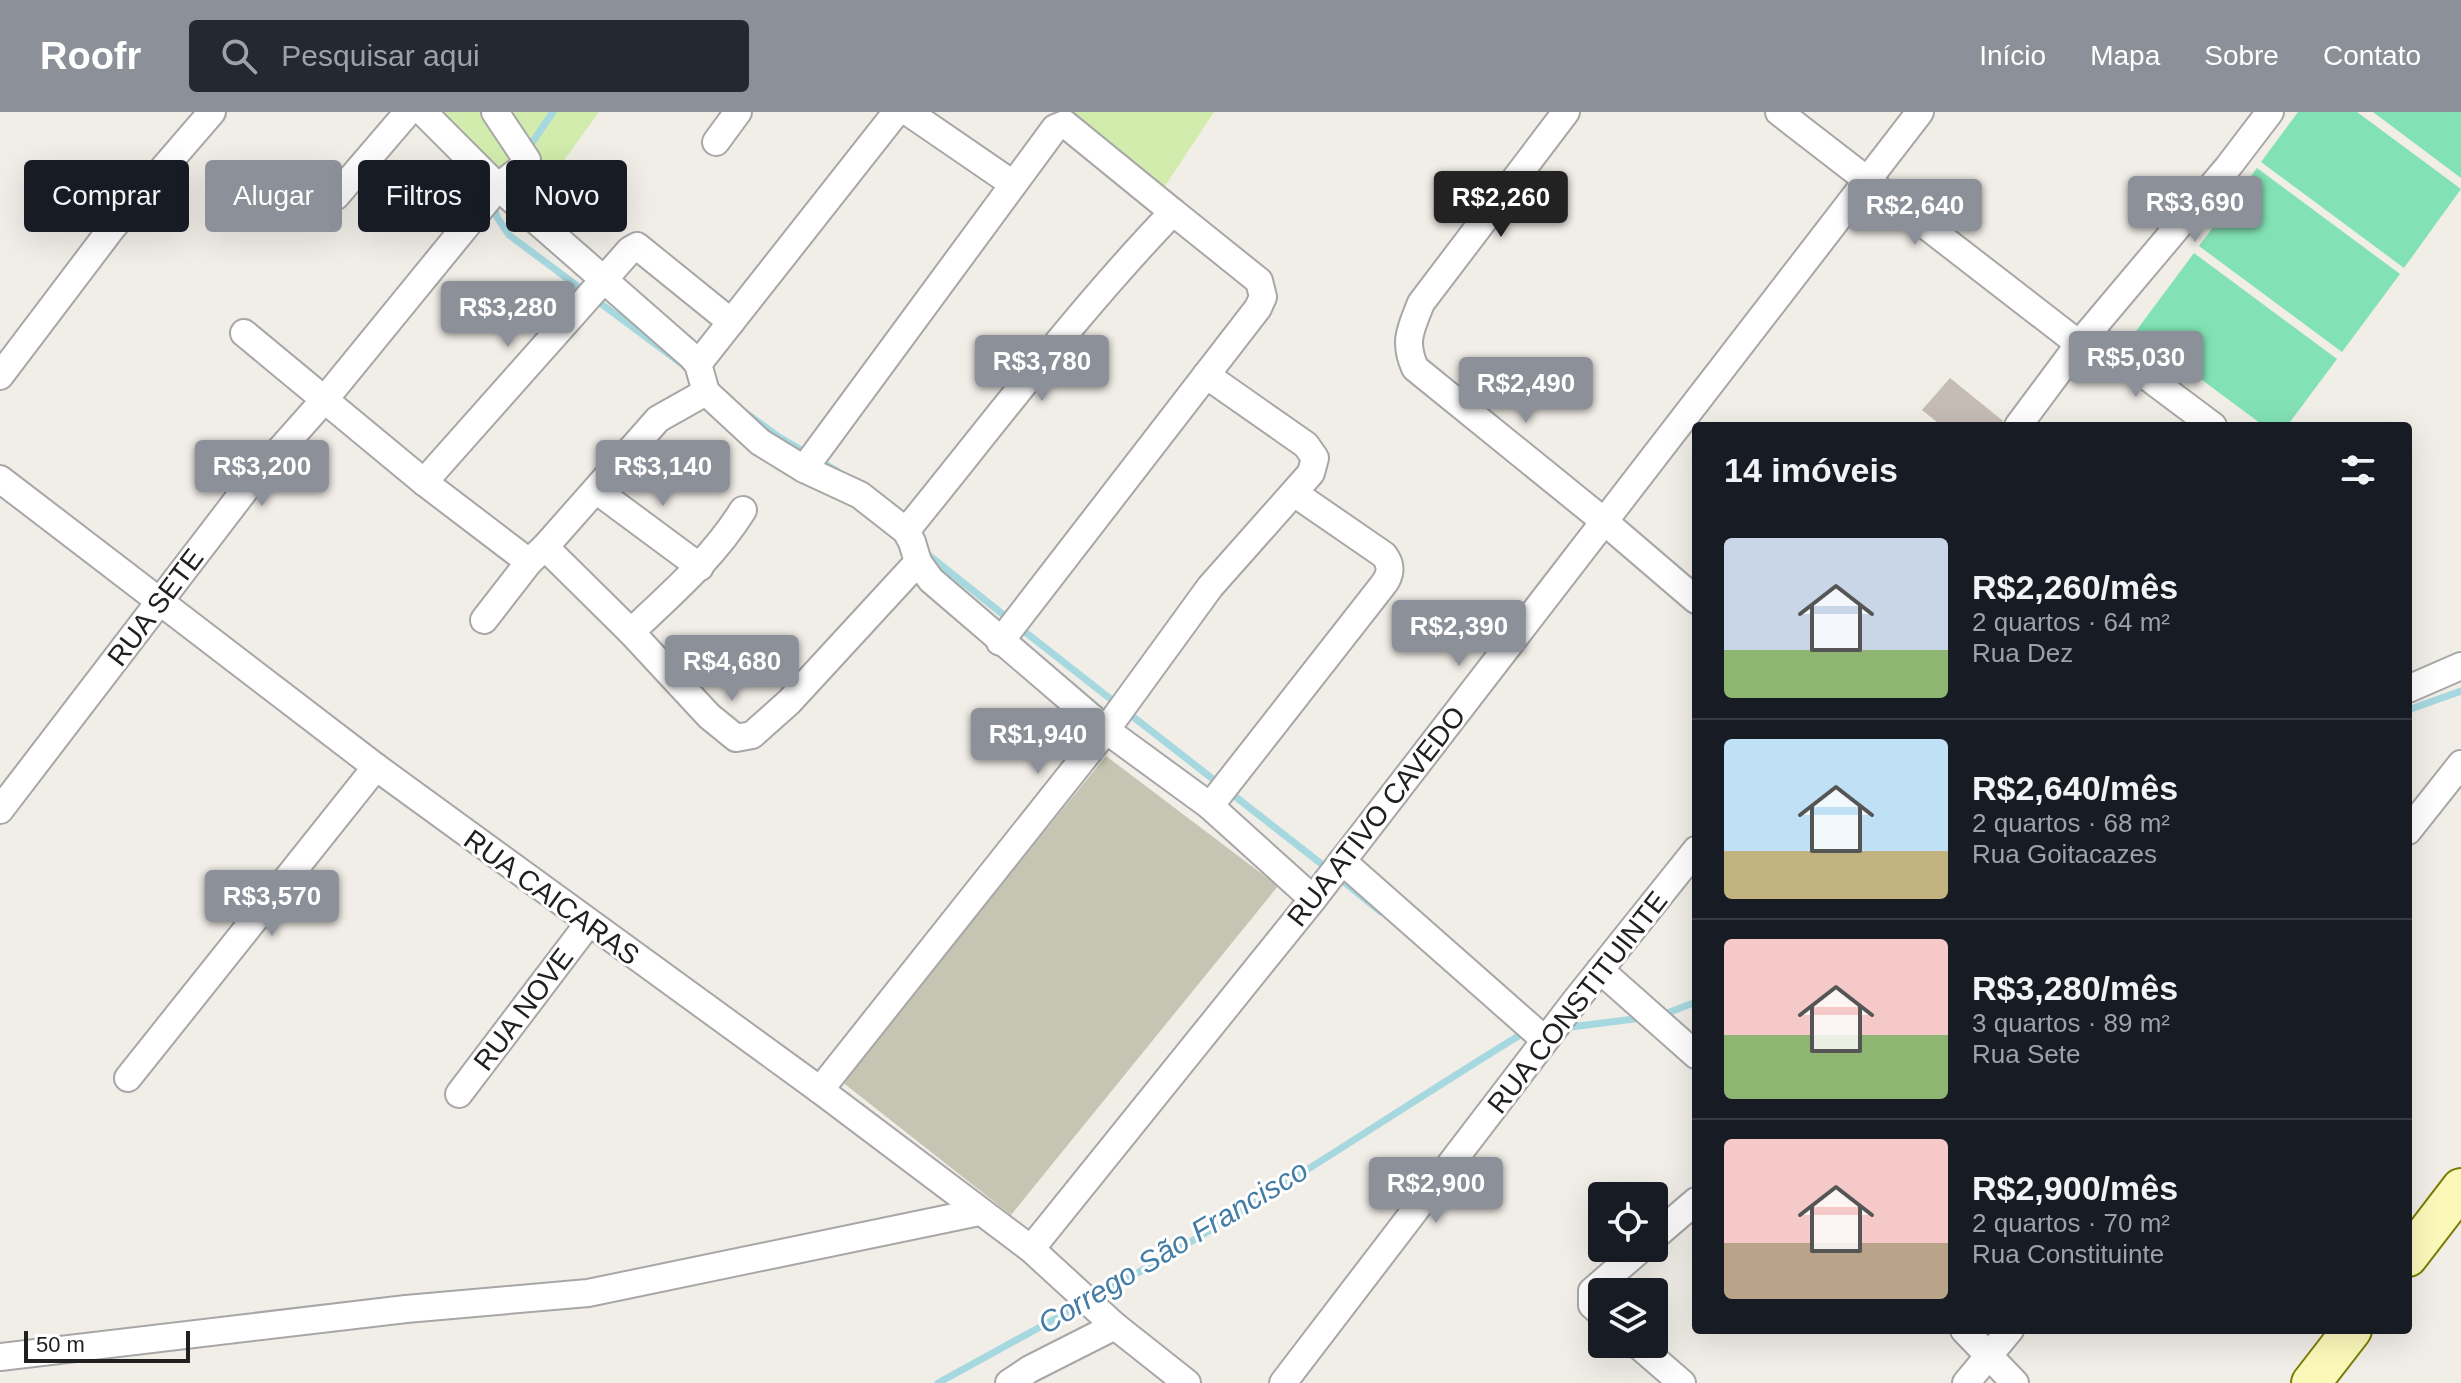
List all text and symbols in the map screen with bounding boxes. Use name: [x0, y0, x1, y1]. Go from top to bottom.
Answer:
search box: [189, 20, 749, 92]
icon: search: [217, 34, 261, 78]
text: Roofr: [40, 35, 141, 77]
text: Pesquisar aqui: [281, 39, 480, 72]
text: Início: [1979, 40, 2046, 71]
text: Mapa: [2090, 40, 2160, 71]
text: Sobre: [2204, 40, 2279, 71]
text: Contato: [2323, 40, 2421, 71]
chip: Comprar: [24, 160, 189, 232]
chip: Alugar: [205, 160, 342, 232]
chip: Filtros: [358, 160, 490, 232]
chip: Novo: [506, 160, 627, 232]
pin: R$2,260: [1427, 171, 1575, 239]
pin: R$3,690: [2121, 176, 2269, 244]
pin: R$2,640: [1841, 179, 1989, 247]
text: R$2,260: [1452, 182, 1550, 212]
text: R$3,690: [2146, 187, 2244, 217]
text: R$2,640: [1866, 190, 1964, 220]
pin: R$3,280: [434, 281, 582, 349]
text: R$3,280: [459, 292, 557, 322]
pin: R$5,030: [2062, 331, 2210, 399]
pin: R$3,780: [968, 335, 1116, 403]
text: R$5,030: [2087, 342, 2185, 372]
text: R$3,780: [993, 346, 1091, 376]
pin: R$2,490: [1452, 357, 1600, 425]
text: R$2,490: [1477, 368, 1575, 398]
pin: R$3,200: [188, 440, 336, 508]
pin: R$3,140: [589, 440, 737, 508]
icon: filters: [2336, 448, 2380, 492]
text: R$3,200: [213, 451, 311, 481]
text: R$3,140: [614, 451, 712, 481]
text: 14 imóveis: [1724, 451, 1898, 489]
street label: RUA SETE: [101, 543, 209, 672]
text: R$2,260/mês: [1972, 568, 2178, 606]
icon: home: [1788, 570, 1884, 666]
pin: R$2,390: [1385, 600, 1533, 668]
text: 2 quartos · 64 m²: [1972, 607, 2170, 637]
text: R$2,390: [1410, 611, 1508, 641]
pin: R$4,680: [658, 635, 806, 703]
text: Rua Dez: [1972, 638, 2073, 668]
text: R$4,680: [683, 646, 781, 676]
street label: RUA ATIVO CAVEDO: [1281, 701, 1472, 932]
pin: R$1,940: [964, 708, 1112, 776]
text: R$1,940: [989, 719, 1087, 749]
text: R$2,640/mês: [1972, 769, 2178, 807]
icon: home: [1788, 771, 1884, 867]
text: 2 quartos · 68 m²: [1972, 808, 2170, 838]
street label: RUA CAICARAS: [458, 824, 645, 971]
text: Rua Goitacazes: [1972, 839, 2157, 869]
pin: R$3,570: [198, 870, 346, 938]
text: R$3,570: [223, 881, 321, 911]
street label: RUA CONSTITUINTE: [1481, 886, 1673, 1119]
street label: RUA NOVE: [467, 942, 579, 1076]
text: R$3,280/mês: [1972, 969, 2178, 1007]
icon: home: [1788, 971, 1884, 1067]
text: 3 quartos · 89 m²: [1972, 1008, 2170, 1038]
text: Rua Sete: [1972, 1039, 2080, 1069]
water label: Corrego São Francisco: [1032, 1153, 1313, 1340]
pin: R$2,900: [1362, 1157, 1510, 1225]
text: R$2,900: [1387, 1168, 1485, 1198]
text: R$2,900/mês: [1972, 1169, 2178, 1207]
icon: home: [1788, 1171, 1884, 1267]
map controls: [1588, 1182, 1668, 1358]
button: locate: [1588, 1182, 1668, 1262]
text: 2 quartos · 70 m²: [1972, 1208, 2170, 1238]
text: Rua Constituinte: [1972, 1239, 2164, 1269]
button: layers: [1588, 1278, 1668, 1358]
scale bar: [24, 1327, 190, 1363]
text: 50 m: [36, 1332, 85, 1357]

